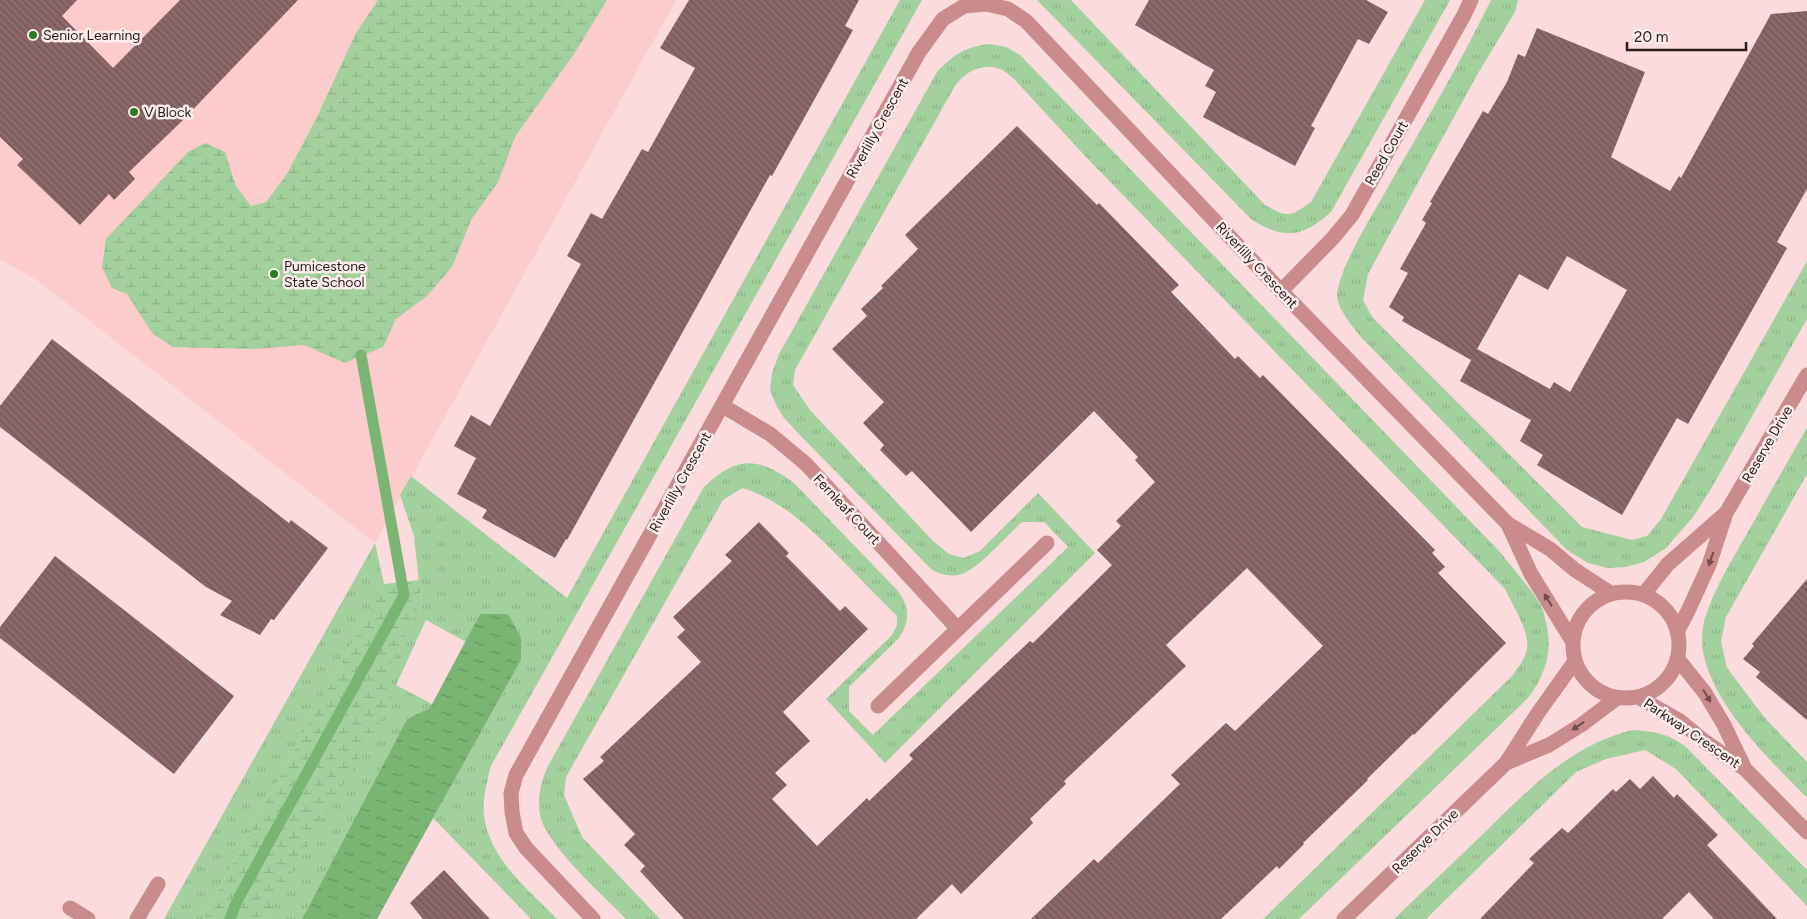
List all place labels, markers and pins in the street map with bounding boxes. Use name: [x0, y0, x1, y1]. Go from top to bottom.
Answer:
place label: Senior Learning: [43, 27, 141, 44]
marker: Senior Learning: [27, 29, 39, 41]
place label: V Block: [144, 104, 191, 121]
marker: V Block: [128, 106, 140, 118]
place label: Pumicestone State School: [284, 258, 366, 291]
marker: Pumicestone State School: [268, 268, 280, 280]

